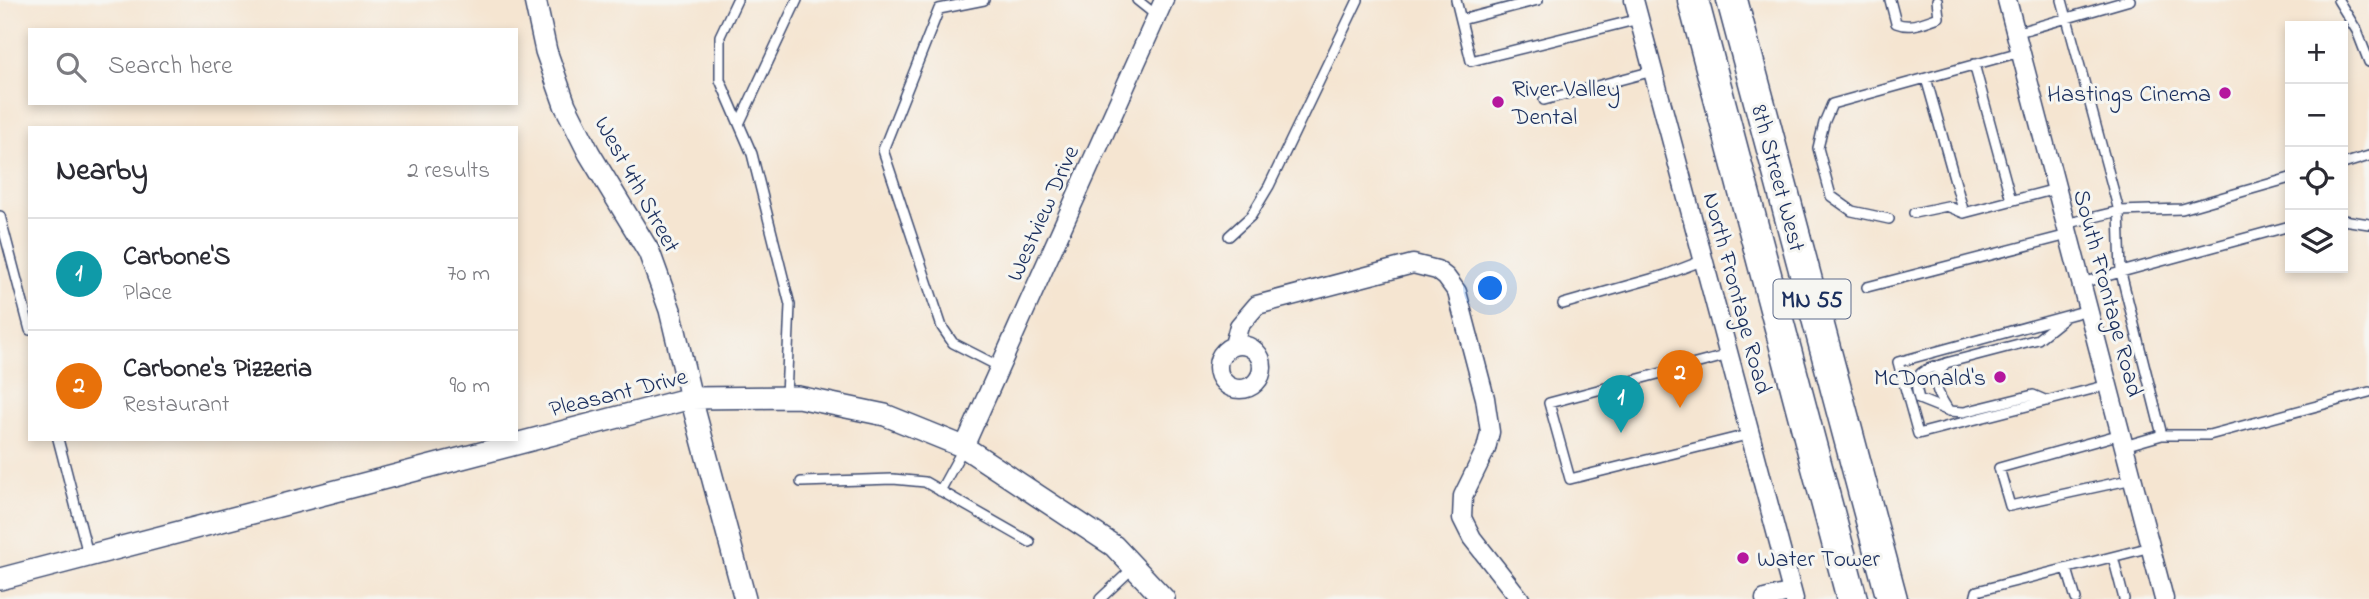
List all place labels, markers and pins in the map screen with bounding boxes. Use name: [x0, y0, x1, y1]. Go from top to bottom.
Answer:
place label: River Valley Dental: [1511, 73, 1620, 136]
place label: Hastings Cinema: [2047, 78, 2211, 113]
marker: Hastings Cinema: [2217, 85, 2233, 101]
marker: River Valley Dental: [1490, 94, 1506, 110]
pin: 2: [1657, 350, 1703, 408]
place label: McDonald's: [1874, 362, 1986, 397]
marker: McDonald's: [1992, 369, 2008, 385]
pin: 1: [1598, 375, 1644, 433]
place label: Water Tower: [1757, 543, 1881, 578]
marker: Water Tower: [1735, 550, 1751, 566]

